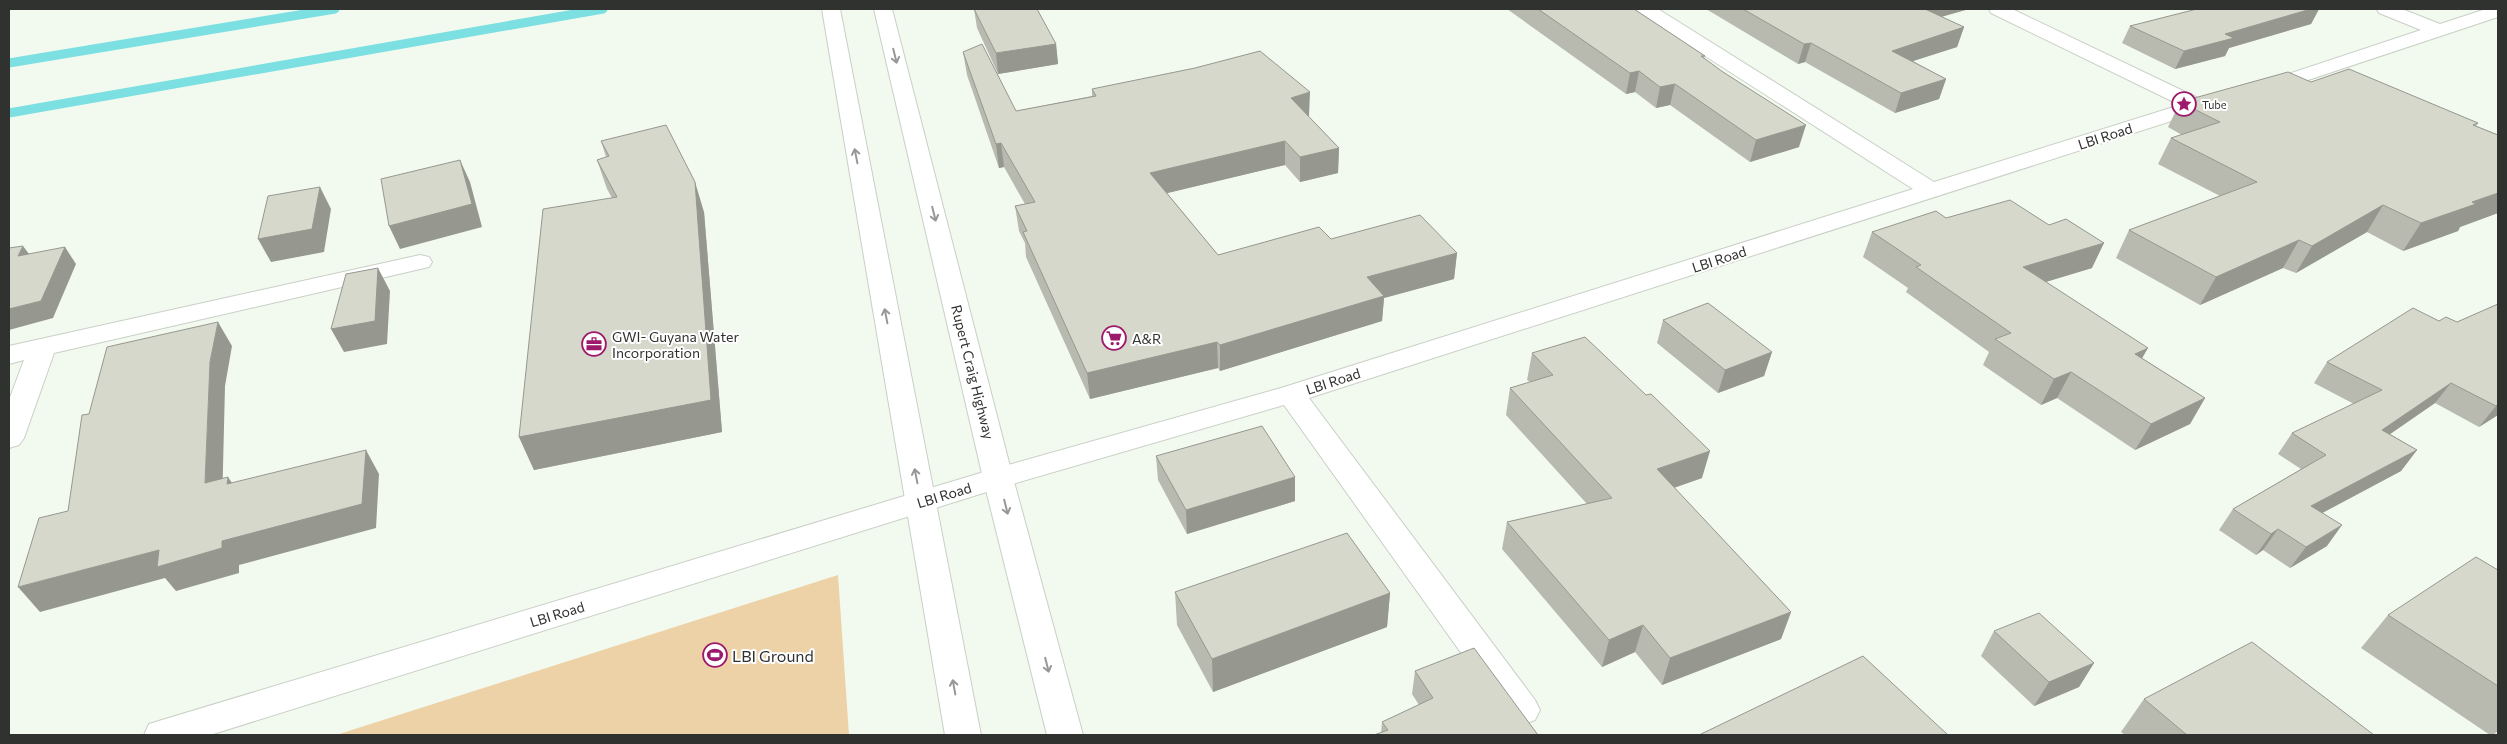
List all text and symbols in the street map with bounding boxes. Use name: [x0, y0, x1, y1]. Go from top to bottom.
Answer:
one-way arrow: [891, 47, 900, 63]
place icon: Tube: [2171, 91, 2197, 117]
place label: Tube: [2202, 98, 2227, 111]
street label: LBI Road: [2076, 119, 2134, 153]
one-way arrow: [851, 149, 861, 165]
one-way arrow: [930, 205, 939, 221]
street label: LBI Road: [1690, 242, 1748, 276]
street label: Rupert Craig Highway: [948, 303, 998, 441]
one-way arrow: [881, 308, 891, 324]
supermarket icon: A&R: [1101, 325, 1127, 351]
place label: GWI- Guyana Water Incorporation: [612, 328, 739, 361]
place label: A&R: [1132, 330, 1161, 347]
office icon: GWI- Guyana Water Incorporation: [581, 331, 607, 357]
street label: LBI Road: [1304, 364, 1362, 398]
one-way arrow: [911, 468, 920, 484]
street label: LBI Road: [915, 479, 973, 511]
one-way arrow: [1002, 499, 1011, 515]
street label: LBI Road: [528, 598, 586, 630]
sports icon: LBI Ground: [702, 642, 728, 668]
place label: LBI Ground: [732, 646, 814, 665]
one-way arrow: [1042, 656, 1052, 672]
one-way arrow: [949, 680, 959, 696]

